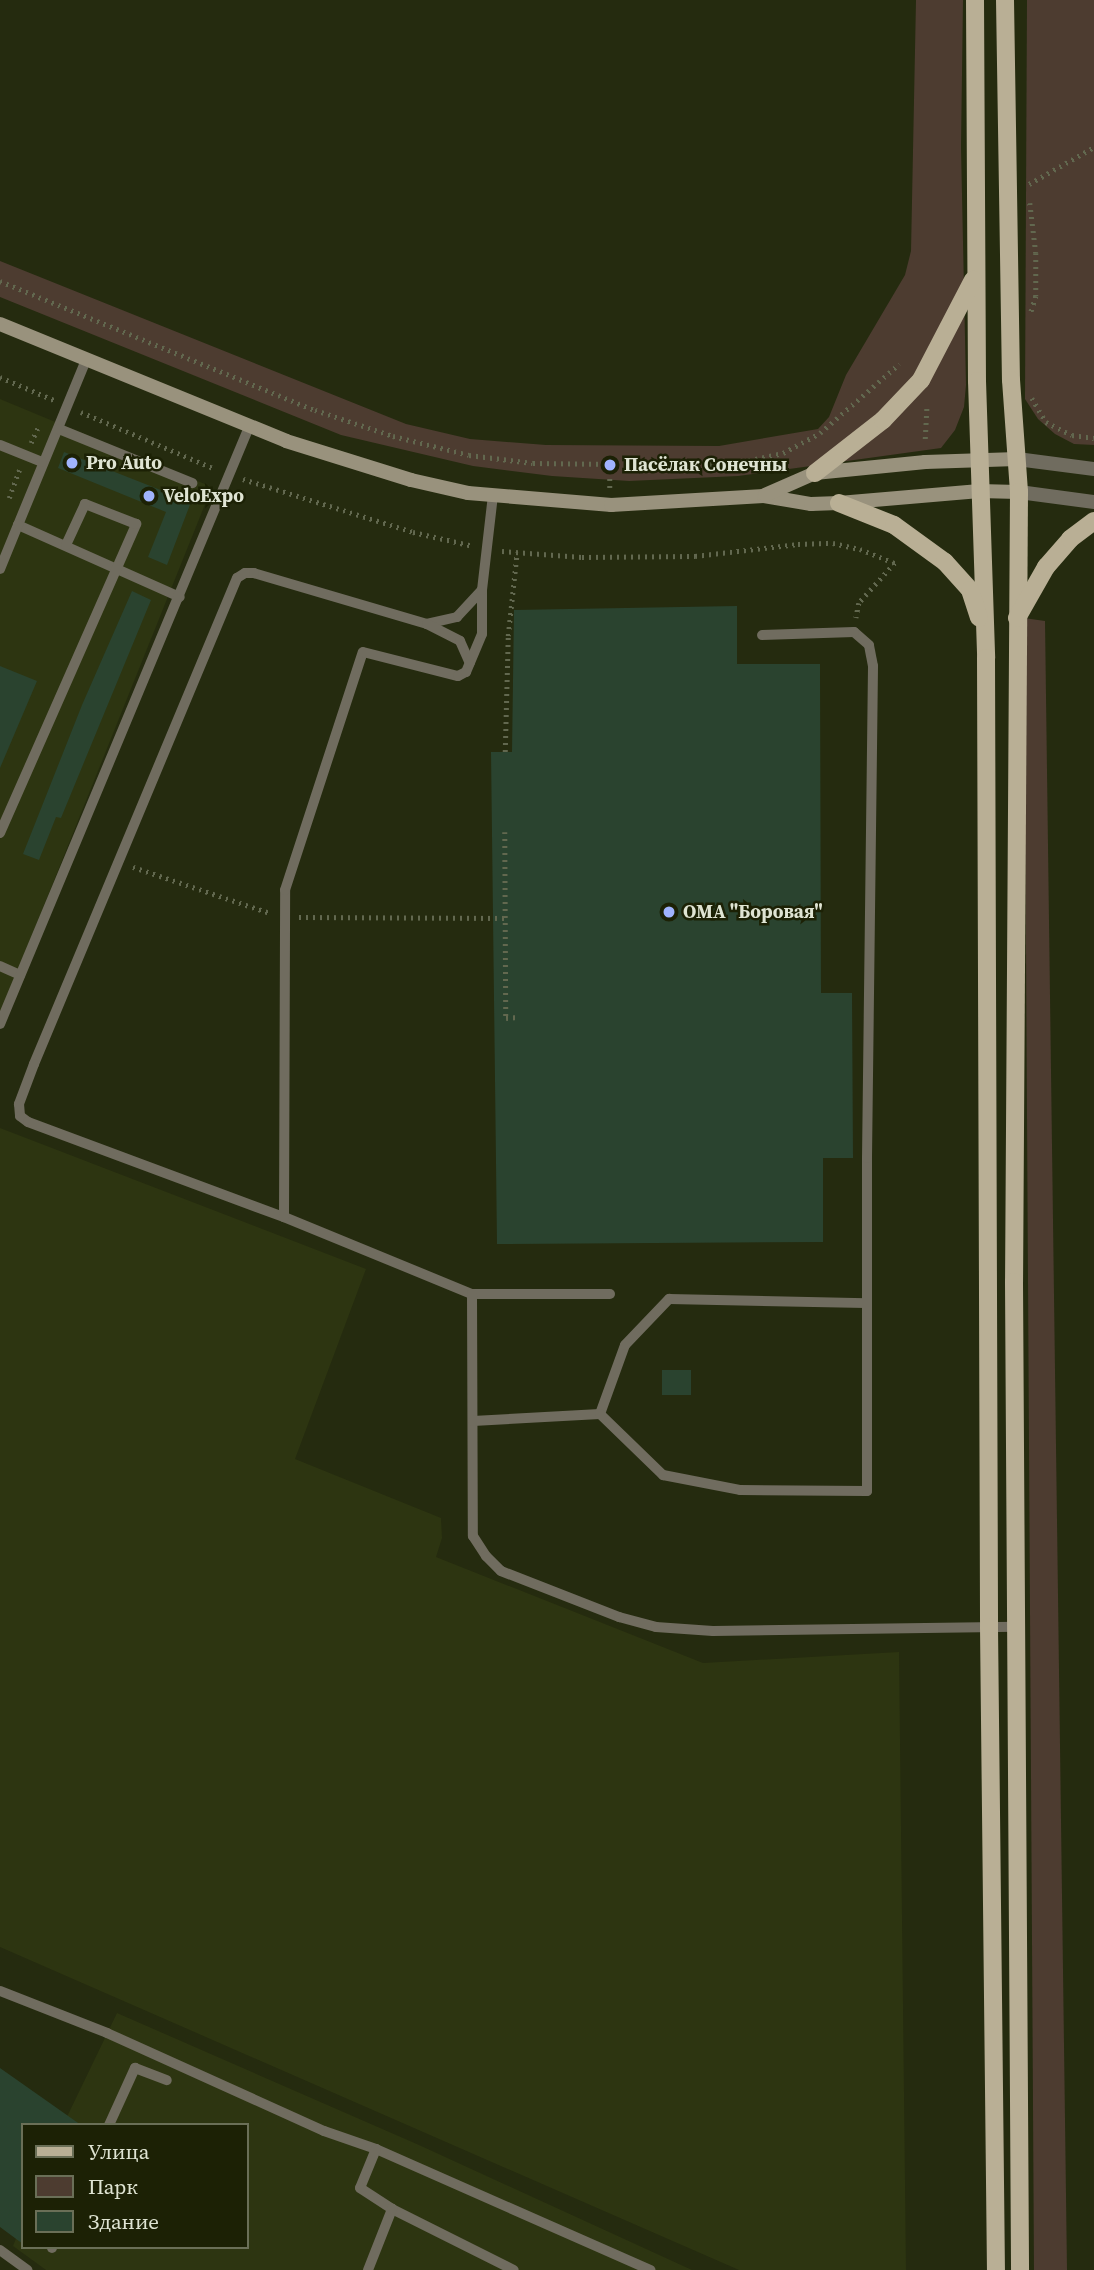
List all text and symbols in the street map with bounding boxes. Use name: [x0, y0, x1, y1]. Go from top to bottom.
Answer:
place label: Pro Auto: [86, 452, 162, 474]
place label: Пасёлак Сонечны: [624, 454, 787, 476]
marker: Pro Auto: [64, 455, 80, 471]
marker: Пасёлак Сонечны: [602, 457, 618, 473]
place label: VeloExpo: [163, 485, 244, 507]
marker: VeloExpo: [141, 488, 157, 504]
place label: ОМА "Боровая": [683, 901, 823, 923]
marker: ОМА "Боровая": [661, 904, 677, 920]
legend: [21, 2123, 248, 2249]
text: Улица: [88, 2137, 149, 2166]
text: Парк: [88, 2172, 138, 2201]
text: Здание: [88, 2207, 159, 2236]

